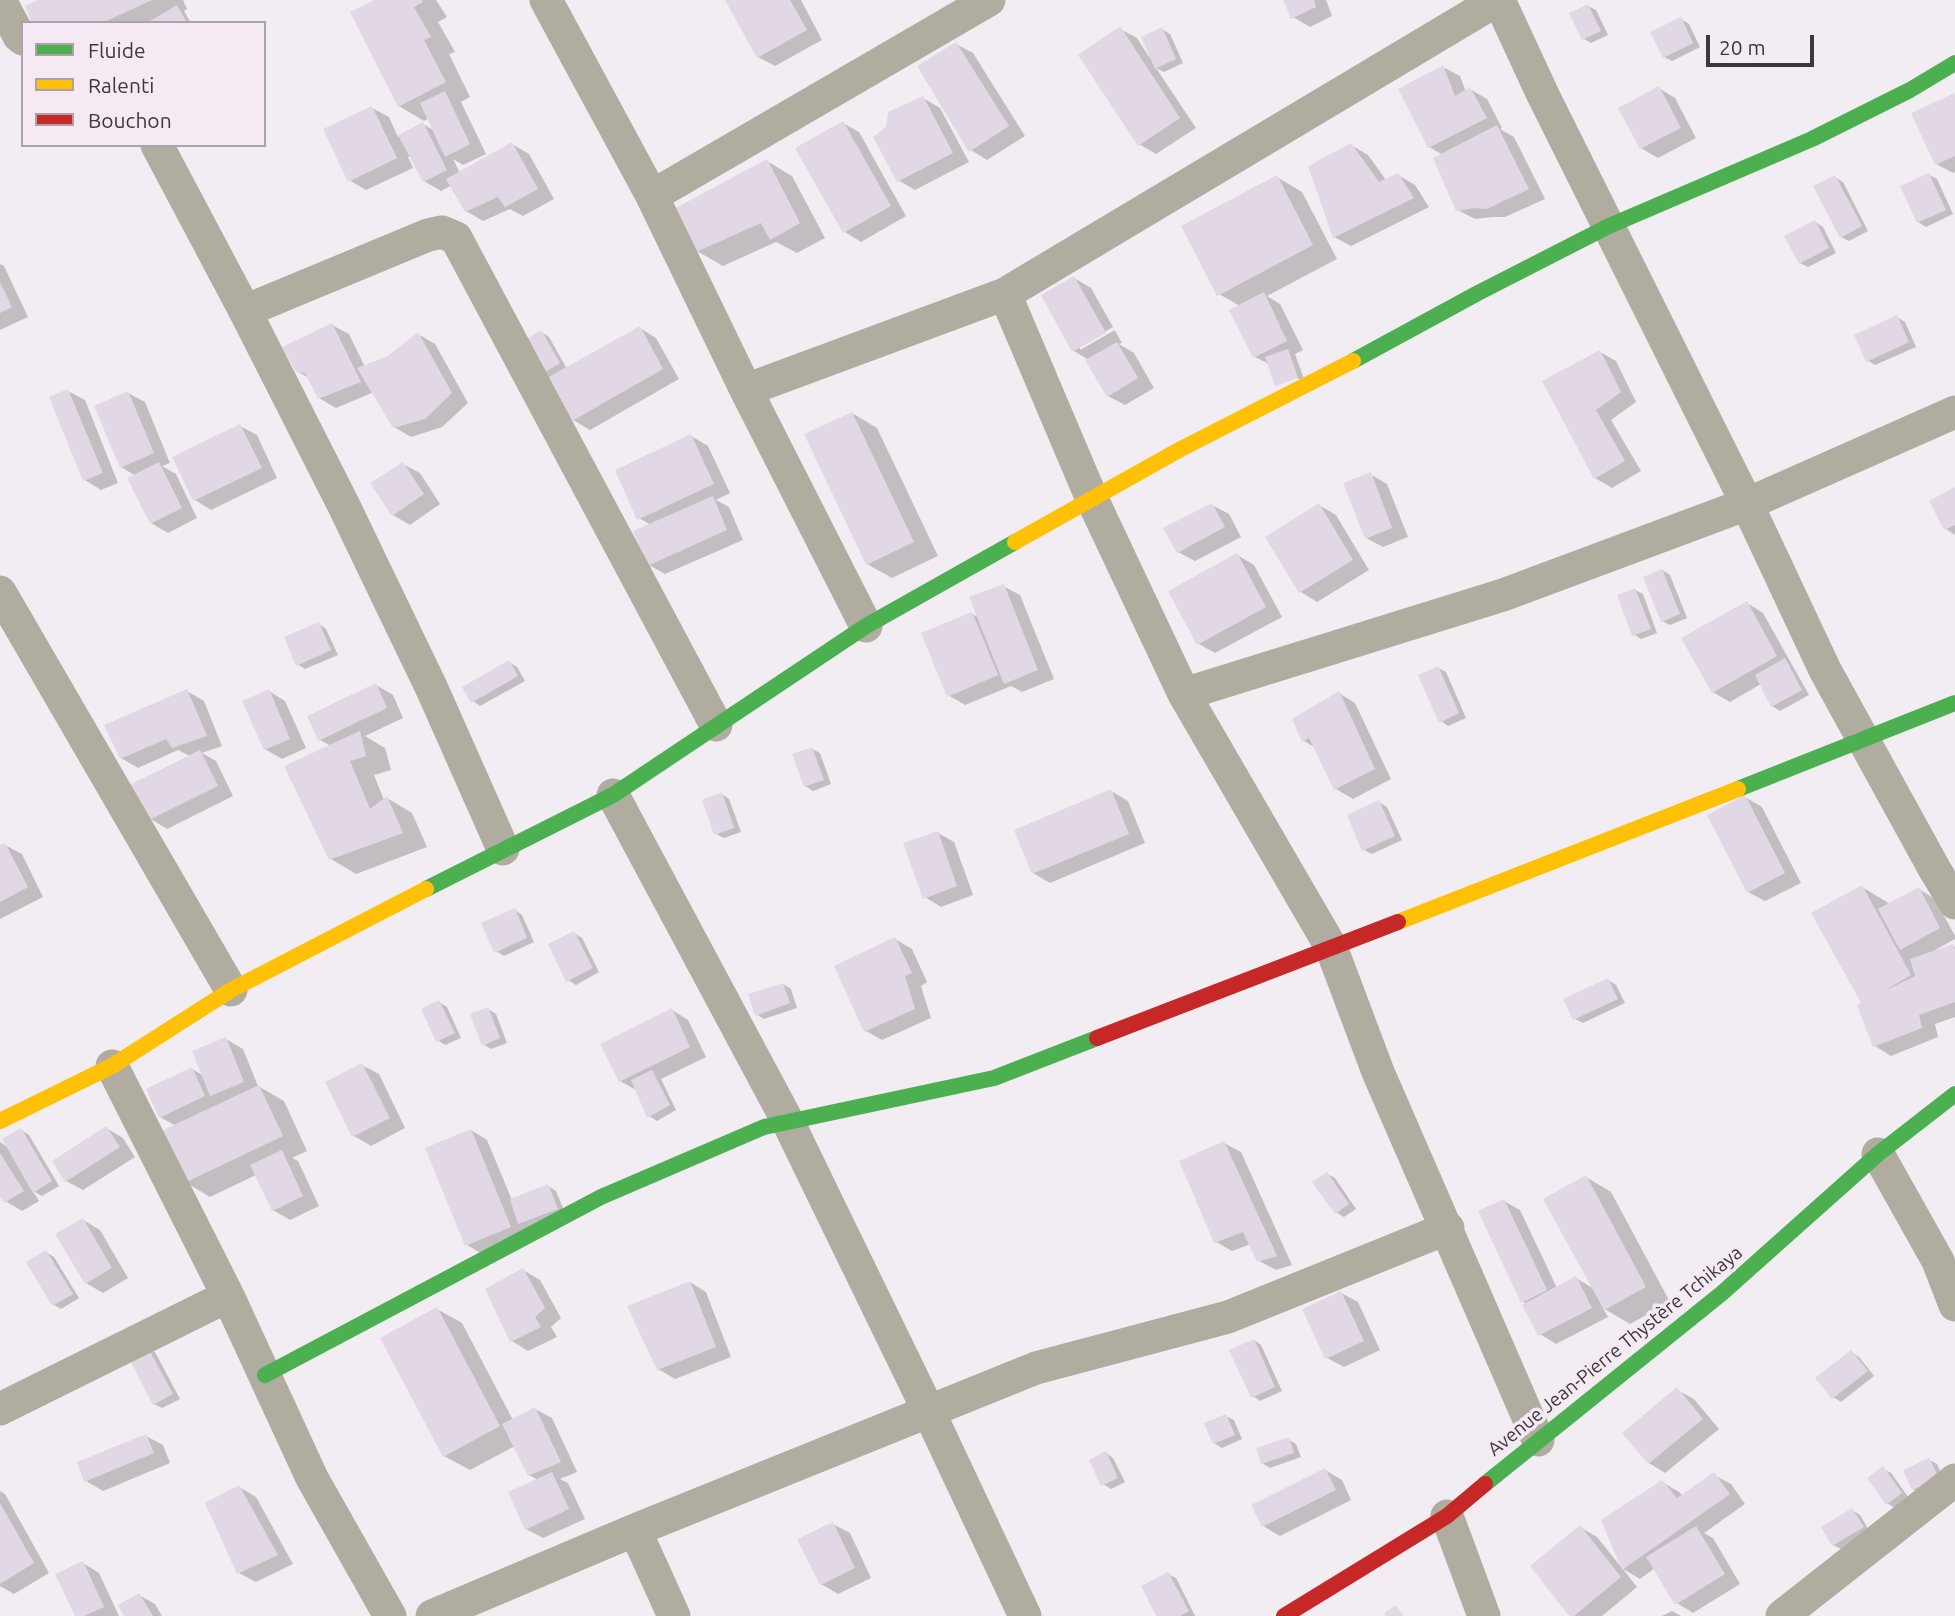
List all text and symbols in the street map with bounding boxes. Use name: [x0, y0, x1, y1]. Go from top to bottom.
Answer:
legend: [21, 21, 266, 147]
scale bar: [1710, 21, 1818, 65]
text: 20 m: [1719, 35, 1766, 59]
text: Fluide: [88, 38, 146, 62]
text: Ralenti: [88, 73, 154, 97]
text: Bouchon: [88, 108, 172, 132]
street label: Avenue Jean-Pierre Thystère Tchikaya: [1483, 1241, 1747, 1461]

